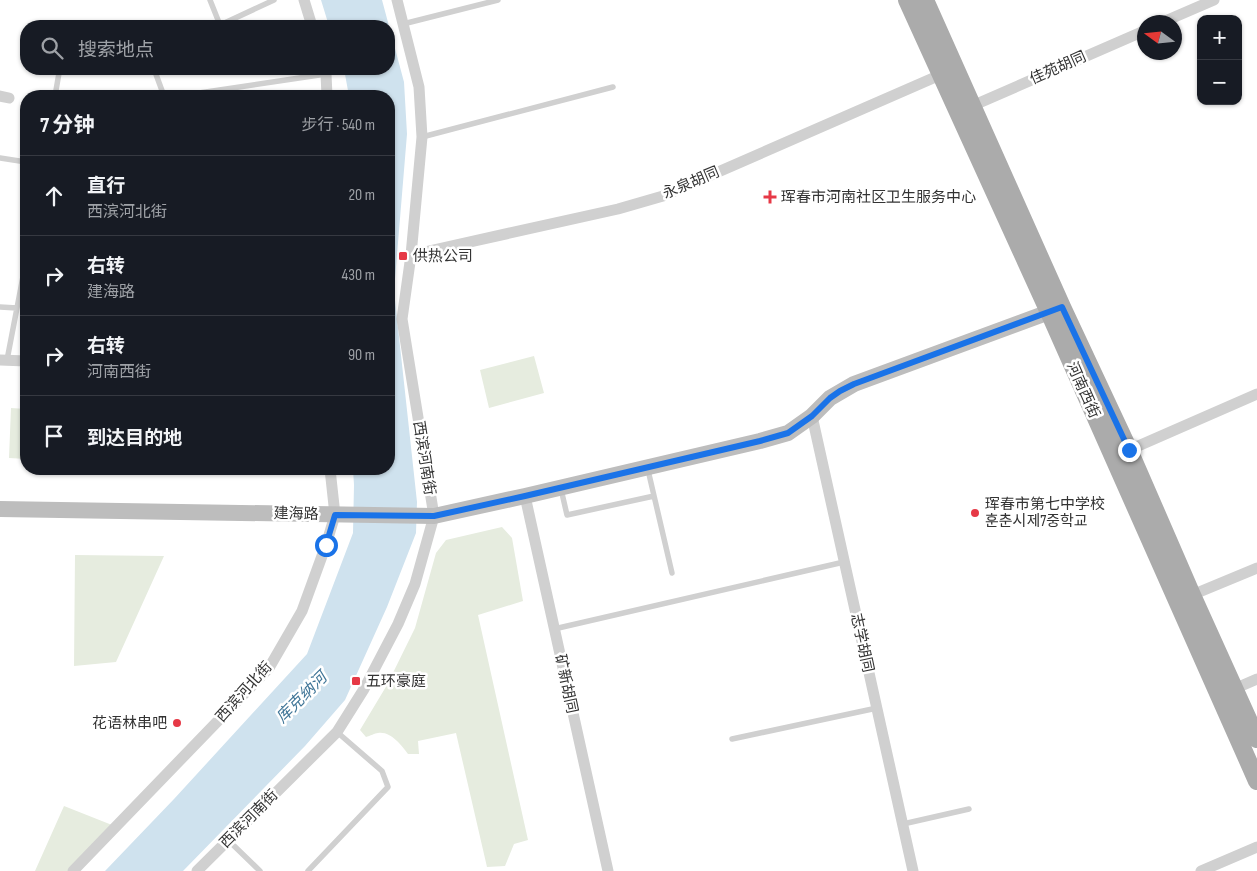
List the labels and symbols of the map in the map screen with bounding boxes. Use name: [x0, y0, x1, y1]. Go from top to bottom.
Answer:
north arrow: [1137, 15, 1182, 60]
street label: 佳苑胡同: [1027, 47, 1089, 89]
street label: 永泉胡同: [660, 163, 722, 203]
place label: 珲春市河南社区卫生服务中心: [781, 188, 976, 207]
marker: 珲春市河南社区卫生服务中心: [763, 190, 777, 204]
place label: 供热公司: [413, 247, 473, 266]
marker: 供热公司: [397, 250, 409, 262]
street label: 河南西街: [1062, 359, 1104, 421]
street label: 西滨河南街: [409, 419, 439, 497]
route end: [1118, 439, 1141, 462]
place label: 珲春市第七中学校 훈춘시제7중학교: [985, 495, 1105, 531]
street label: 建海路: [273, 504, 319, 524]
marker: 珲春市第七中学校 훈춘시제7중학교: [969, 507, 981, 519]
route start: [315, 534, 338, 557]
street label: 志学胡同: [846, 612, 878, 674]
street label: 矿新胡同: [550, 653, 582, 715]
street label: 西滨河北街: [212, 658, 276, 726]
water label: 库克纳河: [273, 667, 333, 727]
place label: 五环豪庭: [366, 672, 426, 691]
marker: 五环豪庭: [350, 675, 362, 687]
place label: 花语林串吧: [92, 714, 167, 733]
marker: 花语林串吧: [171, 717, 183, 729]
street label: 西滨河南街: [216, 786, 282, 852]

